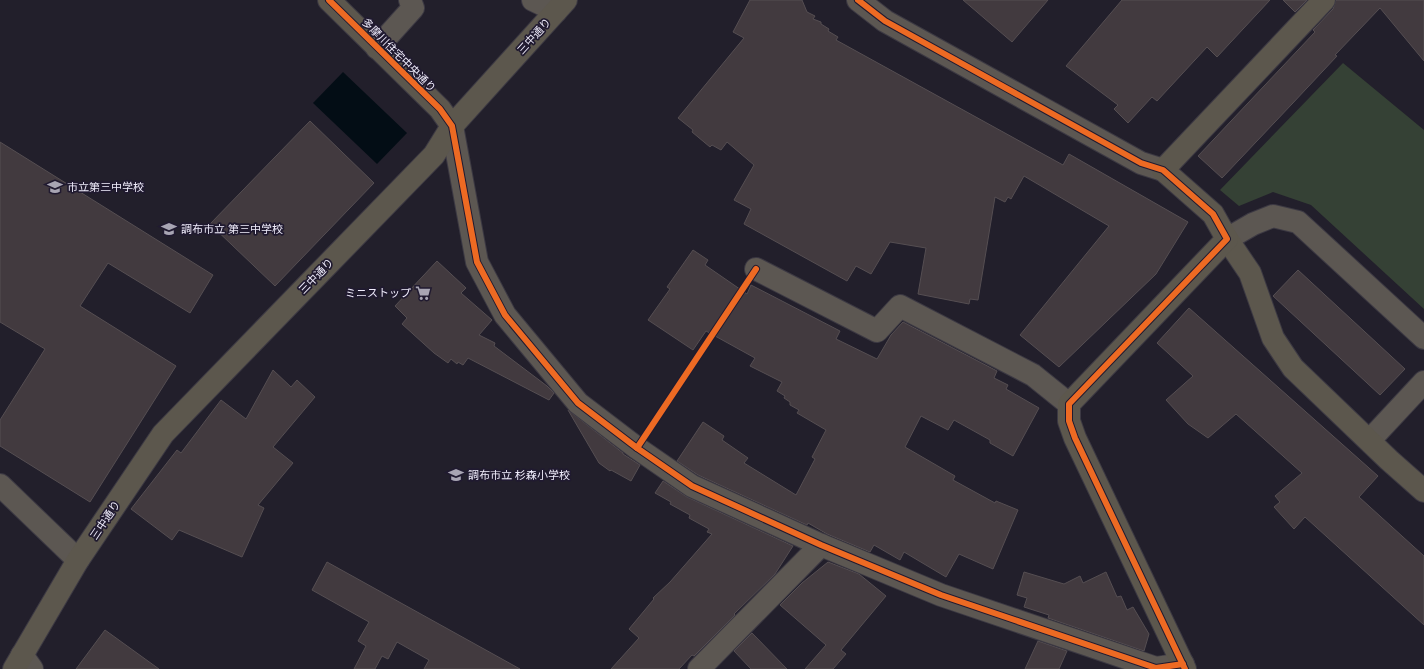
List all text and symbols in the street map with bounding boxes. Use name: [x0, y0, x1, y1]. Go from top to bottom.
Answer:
street label: 多摩川住宅中央通り: [359, 15, 439, 95]
street label: 三中通り: [514, 15, 554, 57]
school or university icon: 市立第三中学校: [46, 178, 64, 196]
place label: 市立第三中学校: [67, 180, 144, 194]
school or university icon: 調布市立 第三中学校: [160, 220, 178, 238]
place label: 調布市立 第三中学校: [181, 222, 283, 236]
street label: 三中通り: [296, 255, 336, 297]
supermarket icon: ミニストップ: [414, 284, 432, 302]
place label: ミニストップ: [345, 286, 411, 300]
school or university icon: 調布市立 杉森小学校: [447, 466, 465, 484]
place label: 調布市立 杉森小学校: [468, 468, 570, 482]
street label: 三中通り: [87, 498, 123, 542]

